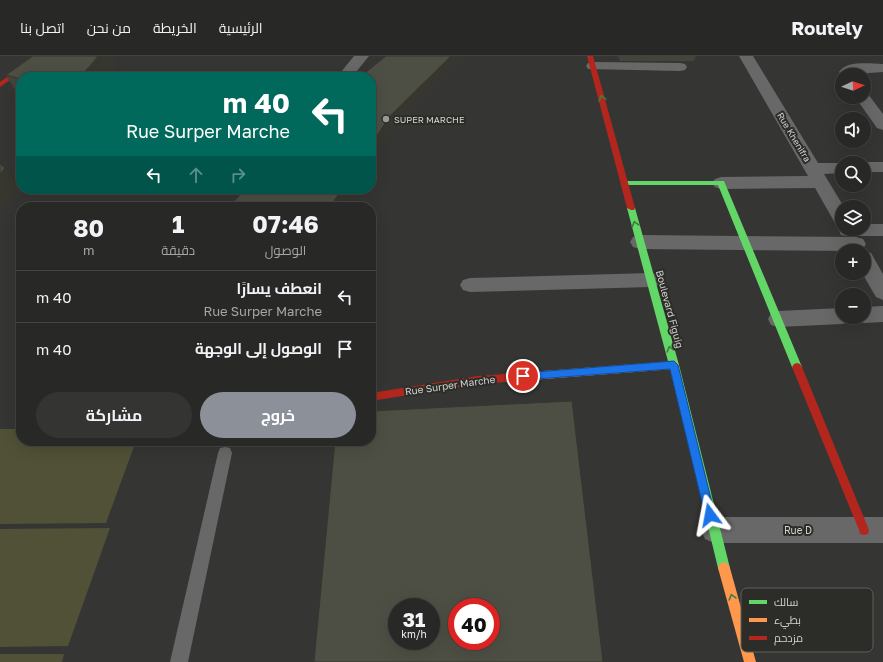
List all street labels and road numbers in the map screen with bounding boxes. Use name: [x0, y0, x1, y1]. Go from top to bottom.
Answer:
street label: Rue Khenifra: [775, 110, 813, 164]
street label: Boulevard Figuig: [654, 269, 686, 349]
street label: Rue Surper Marche: [404, 373, 496, 397]
street label: Rue D: [784, 524, 812, 536]

